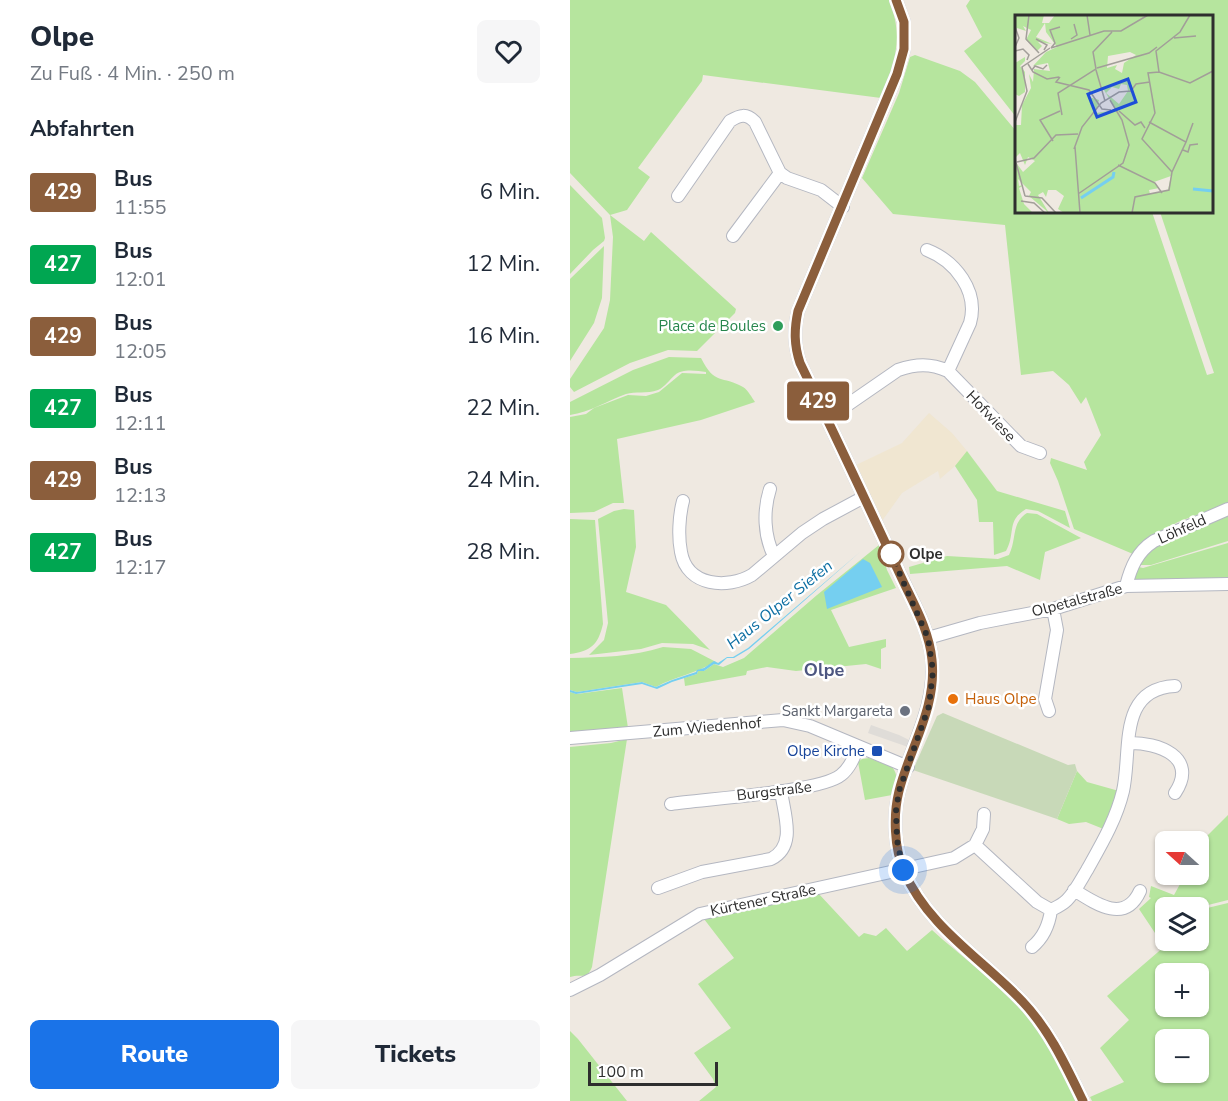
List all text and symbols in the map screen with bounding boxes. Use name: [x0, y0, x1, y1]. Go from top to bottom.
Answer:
inset map: [1015, 15, 1213, 213]
text: Olpe: [30, 18, 94, 56]
button: heart: [477, 20, 540, 83]
text: Zu Fuß · 4 Min. · 250 m: [30, 60, 235, 87]
text: Abfahrten: [30, 114, 135, 144]
text: Bus: [114, 164, 153, 194]
text: 6 Min.: [480, 177, 540, 207]
text: 429: [44, 178, 82, 206]
text: 11:55: [114, 194, 167, 221]
text: Bus: [114, 236, 153, 266]
text: 12 Min.: [467, 249, 540, 279]
text: 427: [44, 250, 82, 278]
text: 12:01: [114, 266, 167, 293]
text: Bus: [114, 308, 153, 338]
place label: Place de Boules: [658, 316, 766, 336]
marker: Place de Boules: [771, 319, 785, 333]
text: 16 Min.: [467, 321, 540, 351]
text: 429: [44, 322, 82, 350]
text: 12:05: [114, 338, 167, 365]
text: Bus: [114, 380, 153, 410]
line badge: 429: [784, 382, 852, 420]
street label: Hofwiese: [962, 386, 1020, 446]
text: 429: [799, 387, 837, 415]
text: 22 Min.: [467, 393, 540, 423]
text: 427: [44, 394, 82, 422]
text: 12:11: [114, 410, 167, 437]
text: Bus: [114, 452, 153, 482]
text: 24 Min.: [467, 465, 540, 495]
text: 429: [44, 466, 82, 494]
text: 12:13: [114, 482, 167, 509]
street label: Löhfeld: [1155, 510, 1209, 548]
text: Bus: [114, 524, 153, 554]
text: 28 Min.: [467, 537, 540, 567]
text: 427: [44, 538, 82, 566]
marker: Olpe: [878, 541, 904, 567]
place label: Olpe: [909, 544, 943, 564]
text: 12:17: [114, 554, 167, 581]
water label: Haus Olper Siefen: [722, 555, 837, 655]
street label: Olpetalstraße: [1029, 578, 1125, 622]
district label: Olpe: [804, 658, 844, 682]
place label: Haus Olpe: [965, 689, 1037, 709]
marker: Haus Olpe: [946, 692, 960, 706]
place label: Sankt Margareta: [782, 701, 893, 721]
marker: Sankt Margareta: [898, 704, 912, 718]
street label: Zum Wiedenhof: [652, 712, 763, 742]
place label: Olpe Kirche: [787, 741, 865, 761]
marker: Olpe Kirche: [870, 744, 884, 758]
street label: Burgstraße: [735, 776, 813, 806]
north arrow: [1155, 831, 1209, 885]
map controls: [1155, 831, 1209, 1083]
your location: [888, 855, 918, 885]
street label: Kürtener Straße: [708, 879, 818, 921]
button: layers: [1155, 897, 1209, 951]
button: +: [1155, 963, 1209, 1017]
button: Route: [30, 1020, 279, 1089]
button: Tickets: [291, 1020, 540, 1089]
button: −: [1155, 1029, 1209, 1083]
scale bar: [588, 1059, 718, 1086]
text: 100 m: [597, 1061, 644, 1083]

